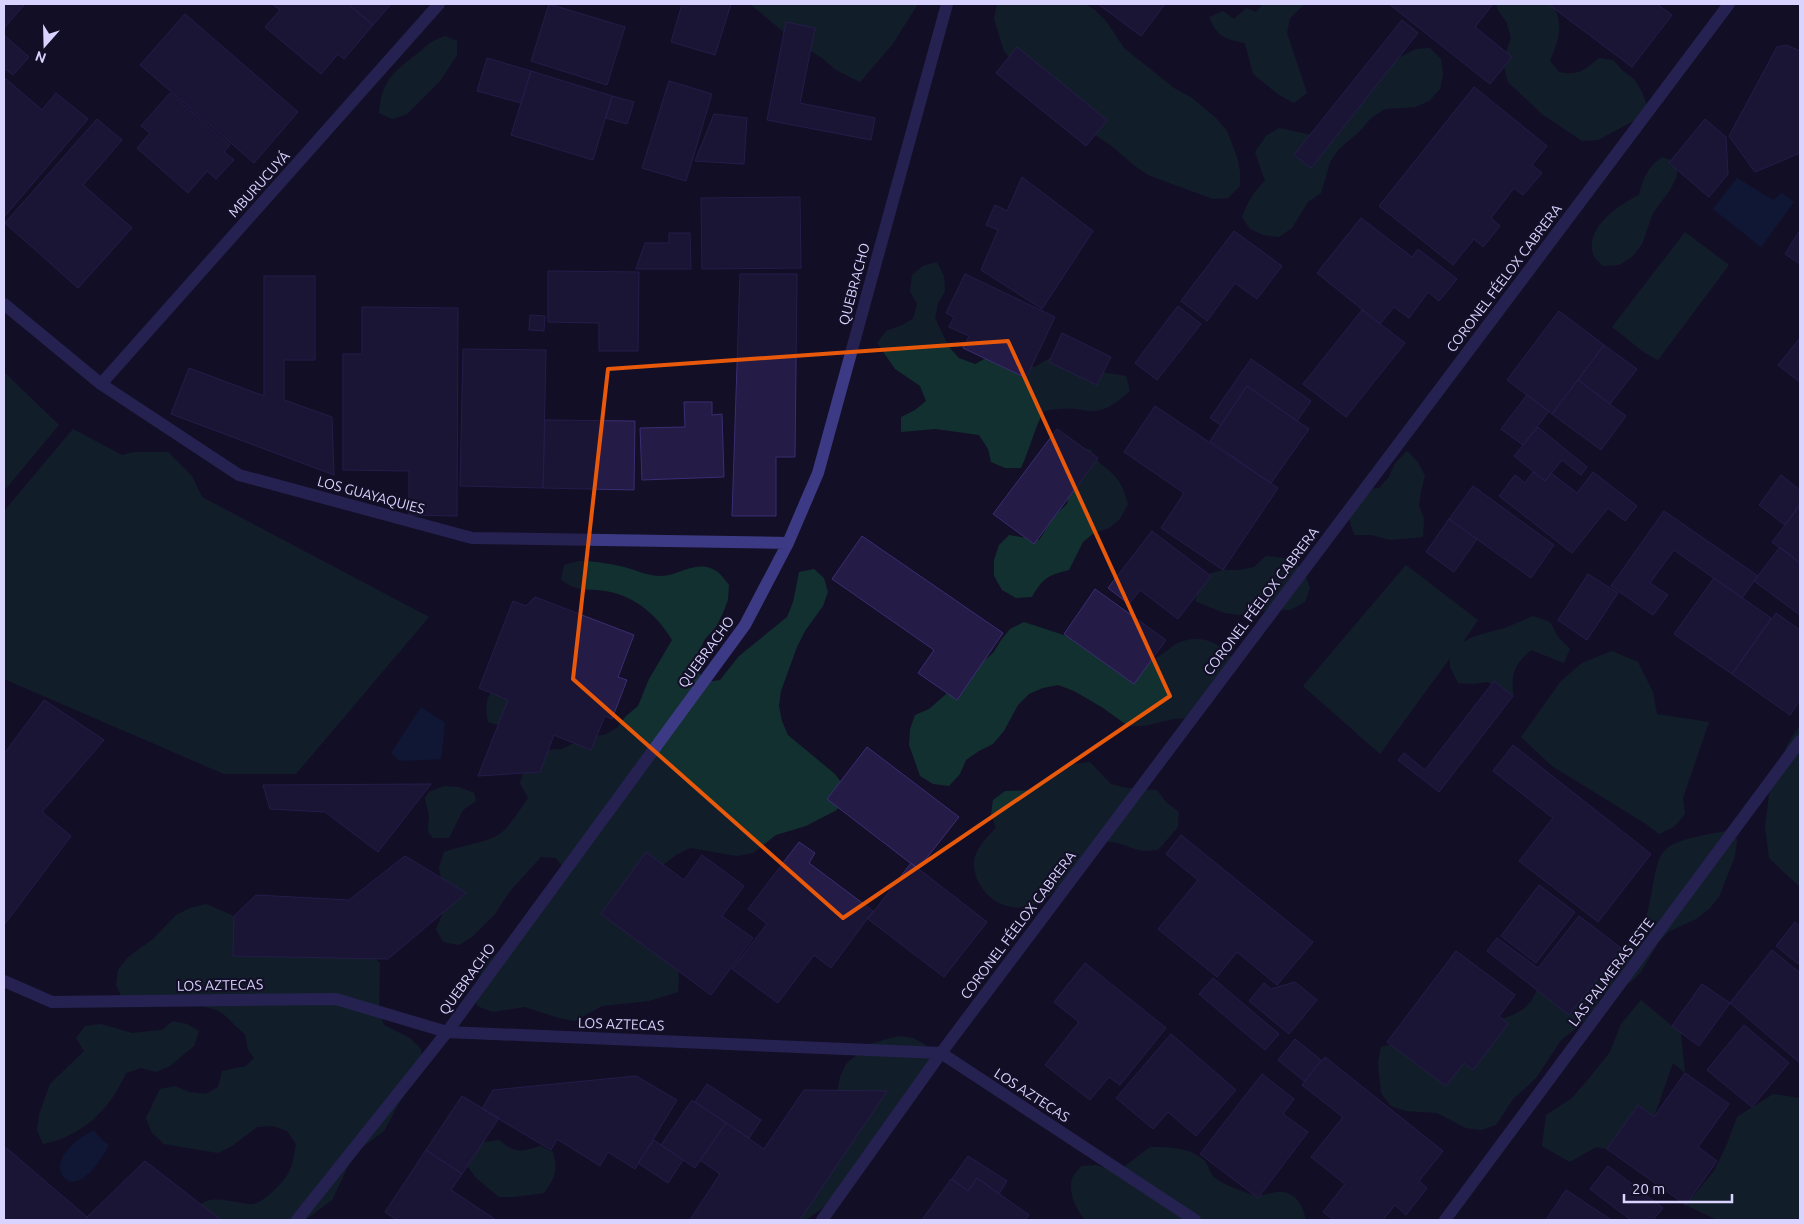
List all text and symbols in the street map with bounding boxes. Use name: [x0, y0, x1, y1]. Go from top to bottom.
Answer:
north arrow: [20, 20, 70, 70]
text: N: [33, 48, 48, 67]
street label: MBURUCUYÁ: [224, 147, 293, 220]
street label: CORONEL FÉELOX CABRERA: [1442, 200, 1565, 355]
street label: QUEBRACHO: [835, 241, 873, 327]
street label: LOS GUAYAQUIES: [316, 473, 426, 517]
street label: CORONEL FÉELOX CABRERA: [1199, 523, 1322, 678]
street label: QUEBRACHO: [675, 613, 737, 691]
street label: CORONEL FÉELOX CABRERA: [956, 847, 1079, 1002]
street label: LAS PALMERAS ESTE: [1565, 915, 1657, 1029]
street label: QUEBRACHO: [436, 940, 498, 1018]
street label: LOS AZTECAS: [177, 976, 263, 994]
street label: LOS AZTECAS: [578, 1014, 664, 1034]
street label: LOS AZTECAS: [991, 1065, 1073, 1125]
scale bar: [1624, 1172, 1732, 1204]
text: 20 m: [1632, 1180, 1665, 1197]

